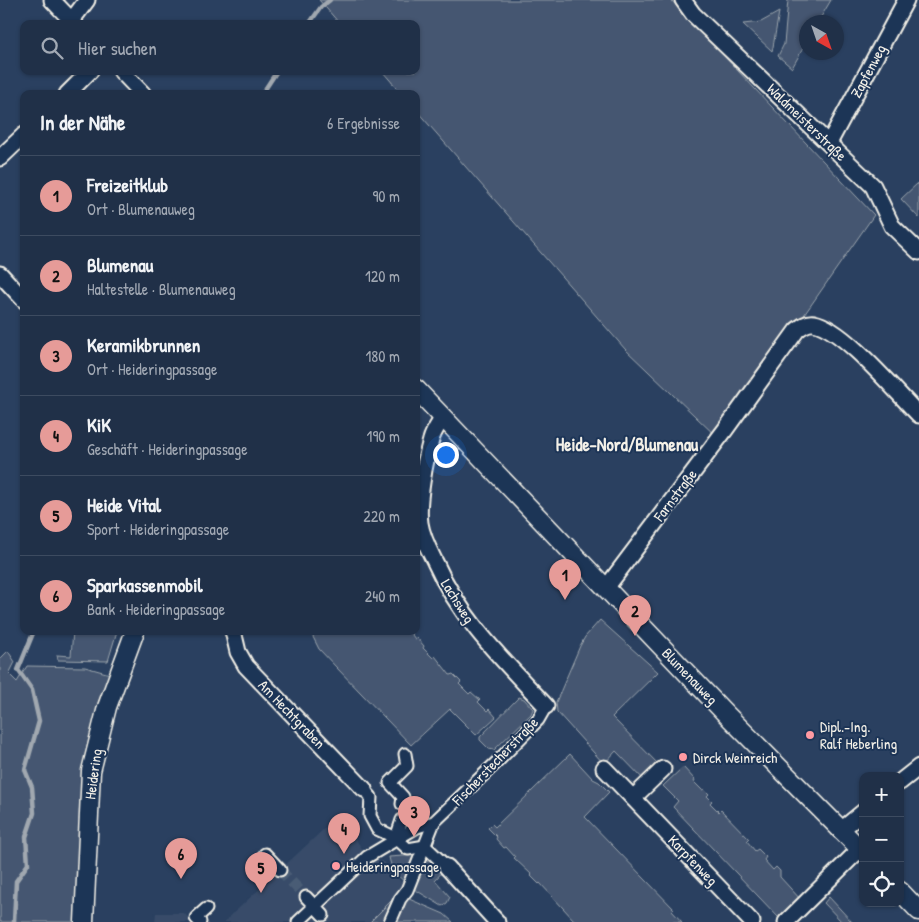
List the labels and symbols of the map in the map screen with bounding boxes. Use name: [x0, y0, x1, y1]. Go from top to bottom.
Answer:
north arrow: [799, 15, 844, 60]
street label: Zapfenweg: [845, 40, 891, 101]
street label: Waldmeisterstraße: [762, 78, 852, 166]
district label: Heide-Nord/Blumenau: [556, 432, 699, 457]
your location: [433, 442, 459, 468]
street label: Farnstraße: [648, 464, 702, 526]
pin: 1: [549, 559, 581, 600]
street label: Lachsweg: [436, 575, 480, 628]
pin: 2: [619, 595, 651, 636]
street label: Blumenauweg: [657, 643, 723, 709]
street label: Am Hechtgraben: [254, 675, 330, 753]
street label: Fischerstecherstraße: [446, 712, 543, 811]
place label: Dipl.-Ing. Ralf Heberling: [820, 716, 898, 754]
marker: Dipl.-Ing. Ralf Heberling: [804, 729, 816, 741]
street label: Heidering: [79, 747, 107, 801]
place label: Dirck Weinreich: [693, 747, 777, 768]
marker: Dirck Weinreich: [677, 751, 689, 763]
pin: 3: [398, 796, 430, 837]
pin: 4: [328, 813, 360, 854]
street label: Karpfenweg: [663, 830, 723, 890]
pin: 6: [165, 838, 197, 879]
pin: 5: [245, 852, 277, 893]
place label: Heideringpassage: [346, 856, 439, 877]
marker: Heideringpassage: [330, 860, 342, 872]

